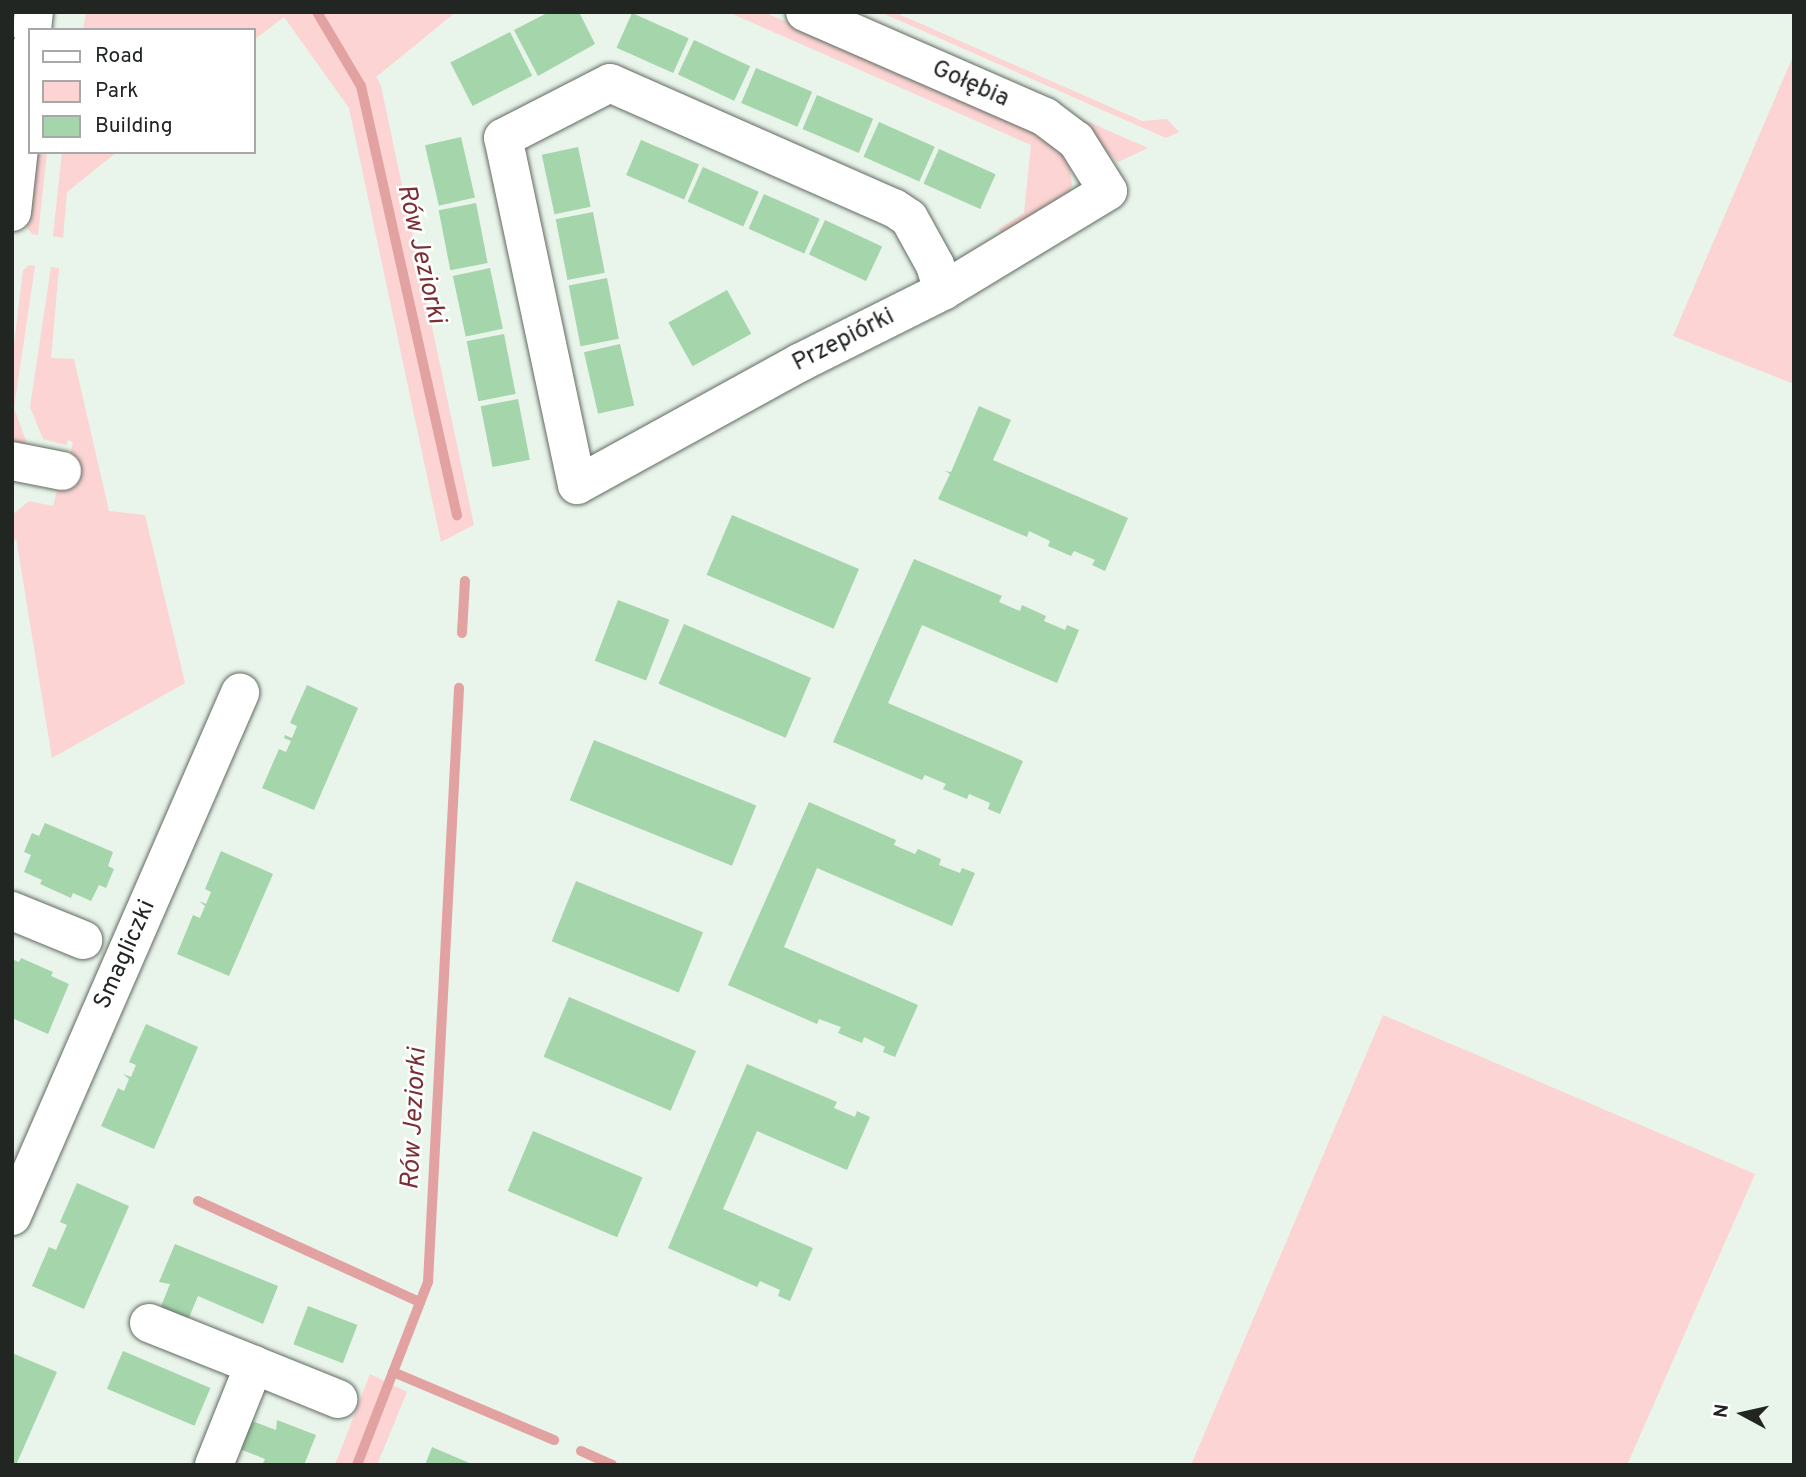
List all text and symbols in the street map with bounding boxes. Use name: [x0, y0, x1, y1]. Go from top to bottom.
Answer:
legend: [28, 28, 256, 154]
text: Road: [95, 43, 144, 70]
street label: Gołębia: [927, 55, 1013, 115]
text: Park: [95, 78, 138, 105]
text: Building: [95, 113, 173, 140]
water label: Rów Jeziorki: [389, 181, 451, 327]
street label: Przepiórki: [788, 303, 900, 379]
street label: Smagliczki: [89, 896, 163, 1014]
water label: Rów Jeziorki: [396, 1047, 434, 1191]
north arrow: [1708, 1379, 1778, 1449]
text: N: [1709, 1403, 1735, 1420]

